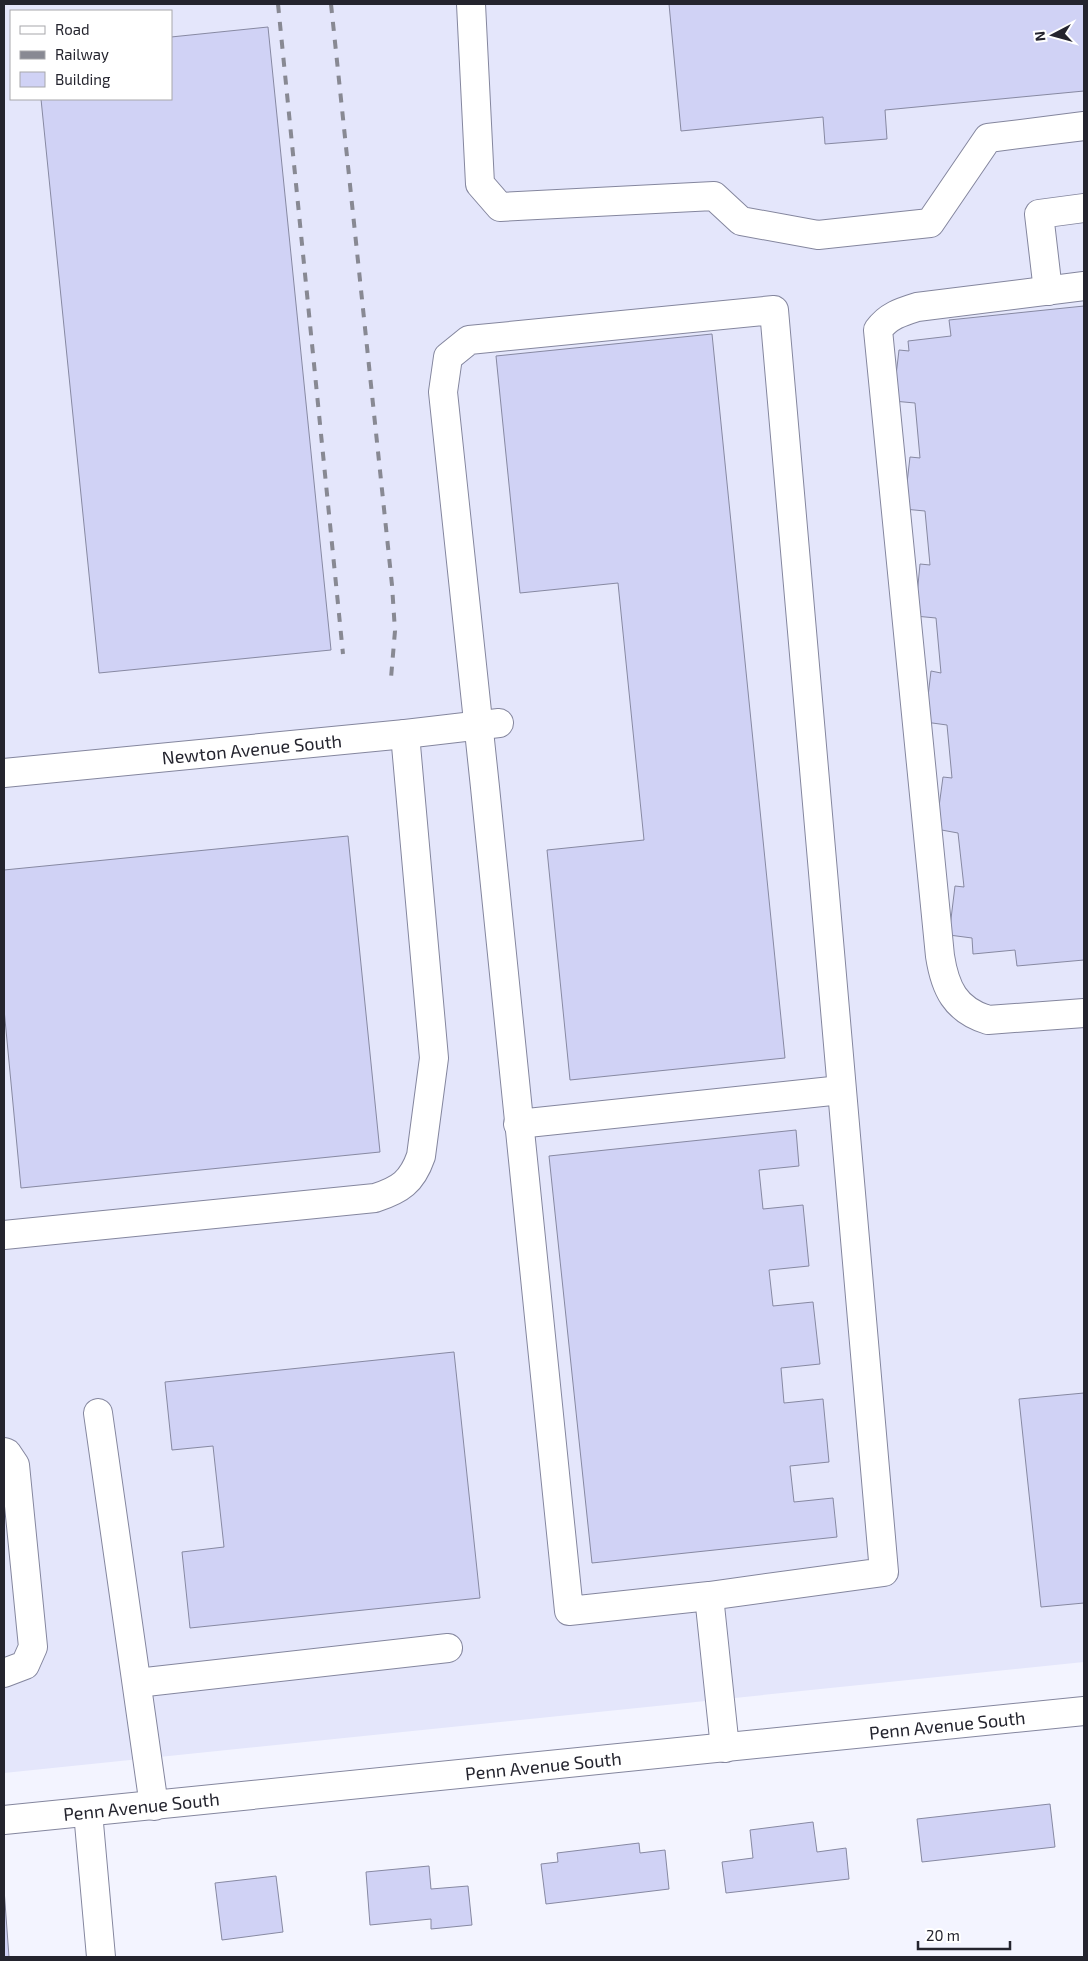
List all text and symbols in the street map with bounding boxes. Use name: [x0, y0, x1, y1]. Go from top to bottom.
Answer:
legend: [10, 10, 172, 100]
north arrow: [1028, 10, 1078, 60]
text: Road: [55, 20, 90, 38]
text: N: [1031, 30, 1049, 42]
text: Railway: [55, 45, 109, 63]
text: Building: [55, 70, 111, 88]
street label: Newton Avenue South: [161, 729, 343, 769]
street label: Penn Avenue South: [868, 1706, 1026, 1744]
street label: Penn Avenue South: [464, 1747, 622, 1784]
street label: Penn Avenue South: [62, 1787, 221, 1825]
scale bar: [918, 1918, 1010, 1950]
text: 20 m: [926, 1926, 960, 1944]

